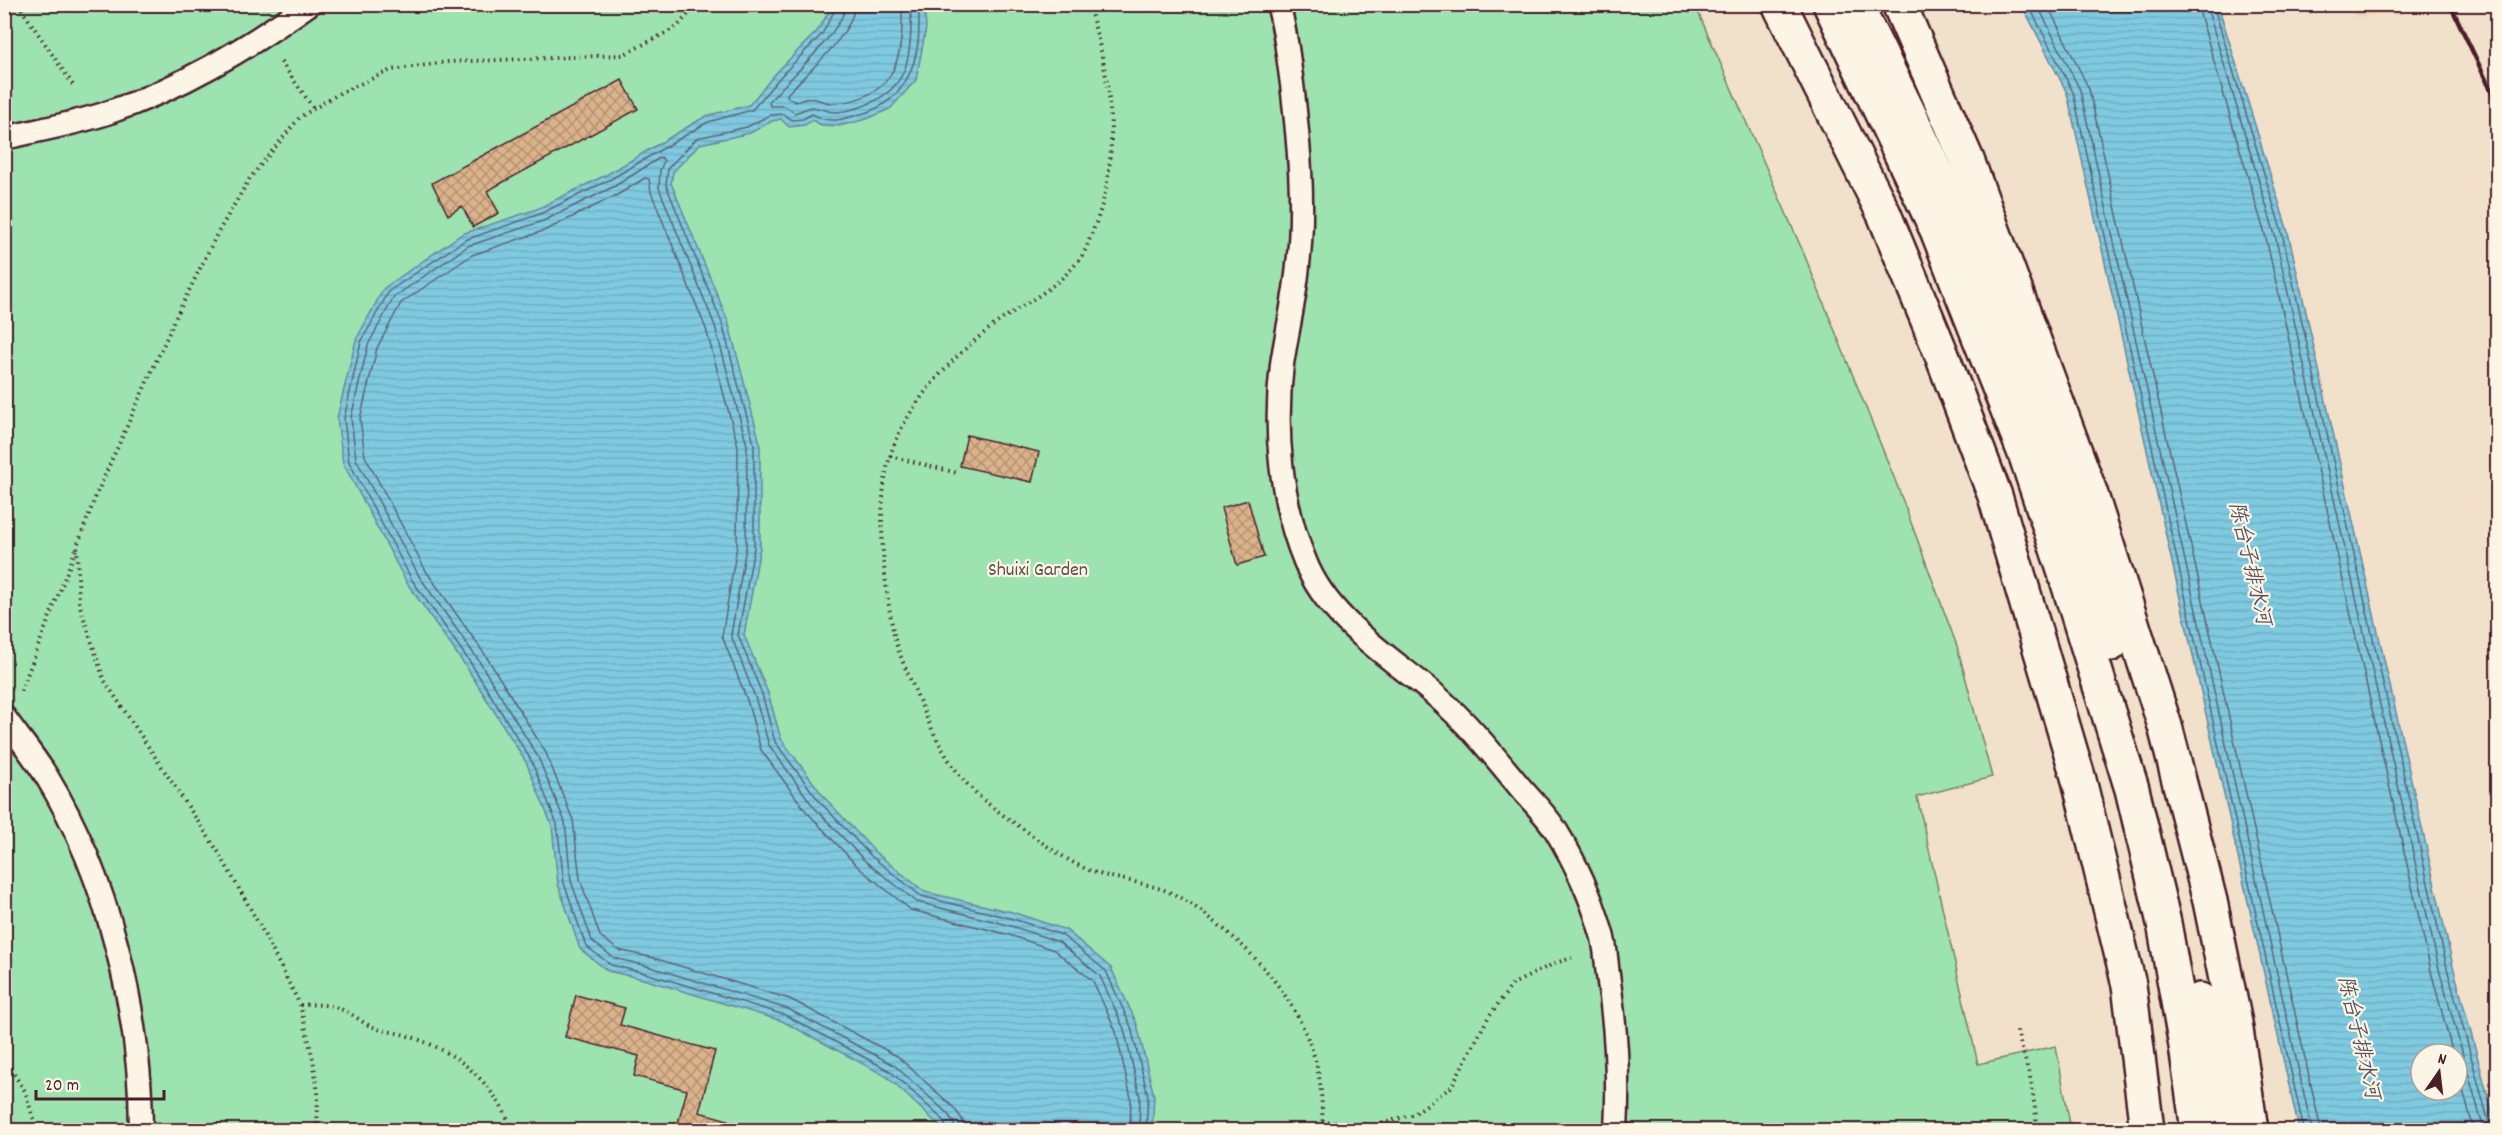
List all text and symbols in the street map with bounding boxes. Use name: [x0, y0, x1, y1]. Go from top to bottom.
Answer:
water label: 陈台子排水河: [2219, 499, 2278, 631]
park label: Shuixi Garden: [988, 557, 1088, 585]
water label: 陈台子排水河: [2328, 973, 2387, 1105]
north arrow: [2409, 1042, 2469, 1102]
text: N: [2435, 1048, 2449, 1072]
scale bar: [36, 1063, 164, 1101]
text: 20 m: [45, 1074, 79, 1099]

